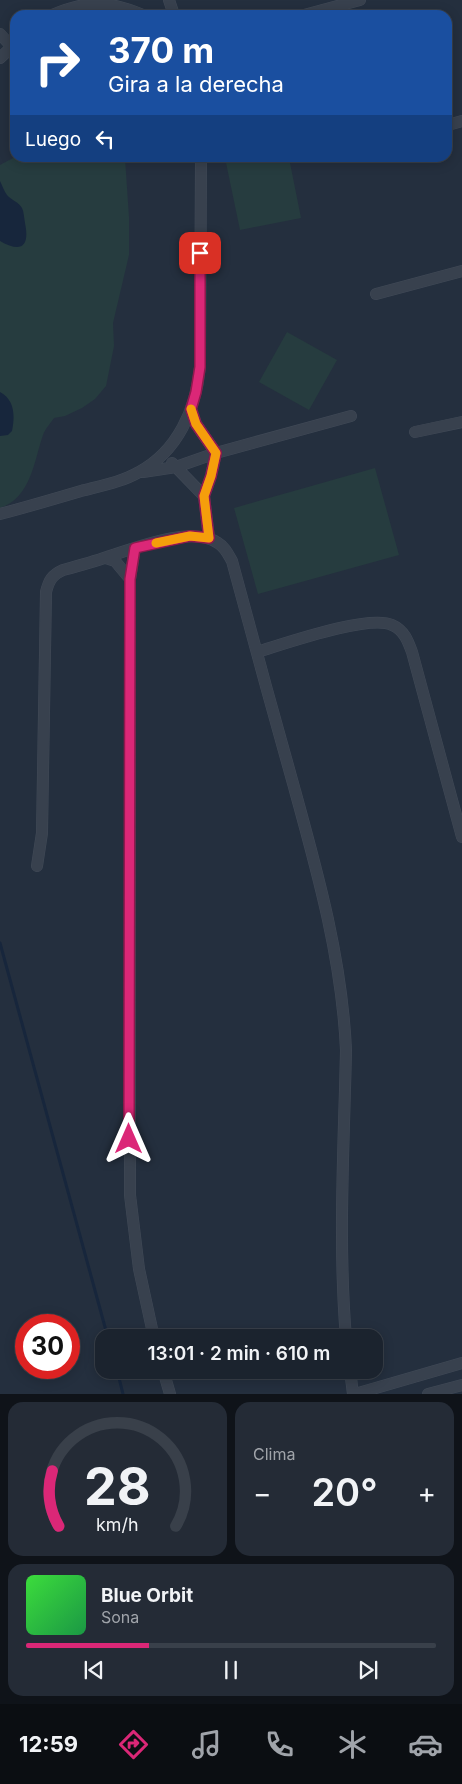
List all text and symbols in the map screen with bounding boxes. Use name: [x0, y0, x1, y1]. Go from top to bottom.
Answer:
text: 370 m: [108, 29, 214, 71]
icon: right: [25, 30, 90, 95]
text: Gira a la derecha: [108, 71, 284, 97]
icon: left: [91, 125, 119, 153]
text: Luego: [25, 128, 81, 151]
pin: [179, 232, 221, 274]
icon: arrive: [186, 239, 214, 267]
position arrow: [102, 1112, 154, 1164]
speed limit sign: 30: [15, 1314, 80, 1379]
text: 13:01 · 2 min · 610 m: [148, 1342, 330, 1365]
text: Clima: [253, 1444, 295, 1464]
text: 28: [84, 1455, 151, 1518]
text: 20°: [311, 1469, 378, 1515]
text: −: [253, 1476, 272, 1510]
text: +: [417, 1476, 436, 1510]
text: km/h: [96, 1514, 139, 1535]
text: Blue Orbit: [101, 1584, 193, 1607]
text: Sona: [101, 1607, 139, 1627]
icon: previous: [80, 1656, 108, 1684]
icon: pause: [217, 1656, 245, 1684]
icon: next: [354, 1656, 382, 1684]
icon: directions: [116, 1727, 151, 1762]
icon: music: [189, 1727, 224, 1762]
icon: phone: [262, 1727, 297, 1762]
icon: climate: [335, 1727, 370, 1762]
icon: car: [408, 1727, 443, 1762]
text: 12:59: [19, 1731, 78, 1757]

